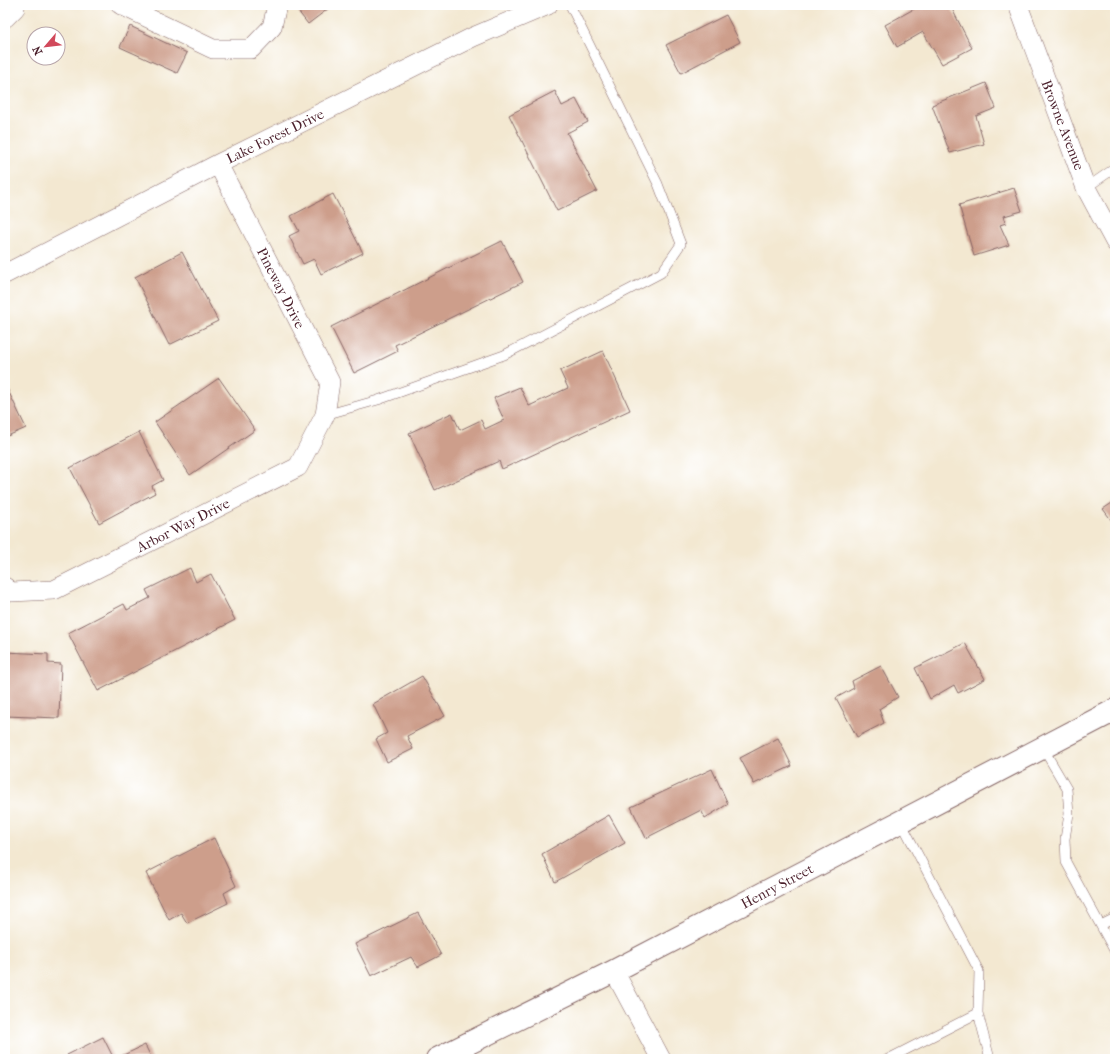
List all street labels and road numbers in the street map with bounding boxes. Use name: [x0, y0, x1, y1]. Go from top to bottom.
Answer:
street label: Browne Avenue: [1038, 78, 1088, 173]
street label: Lake Forest Drive: [224, 105, 327, 167]
street label: Pineway Drive: [253, 245, 308, 332]
street label: Arbor Way Drive: [133, 495, 233, 557]
street label: Henry Street: [738, 860, 816, 913]

